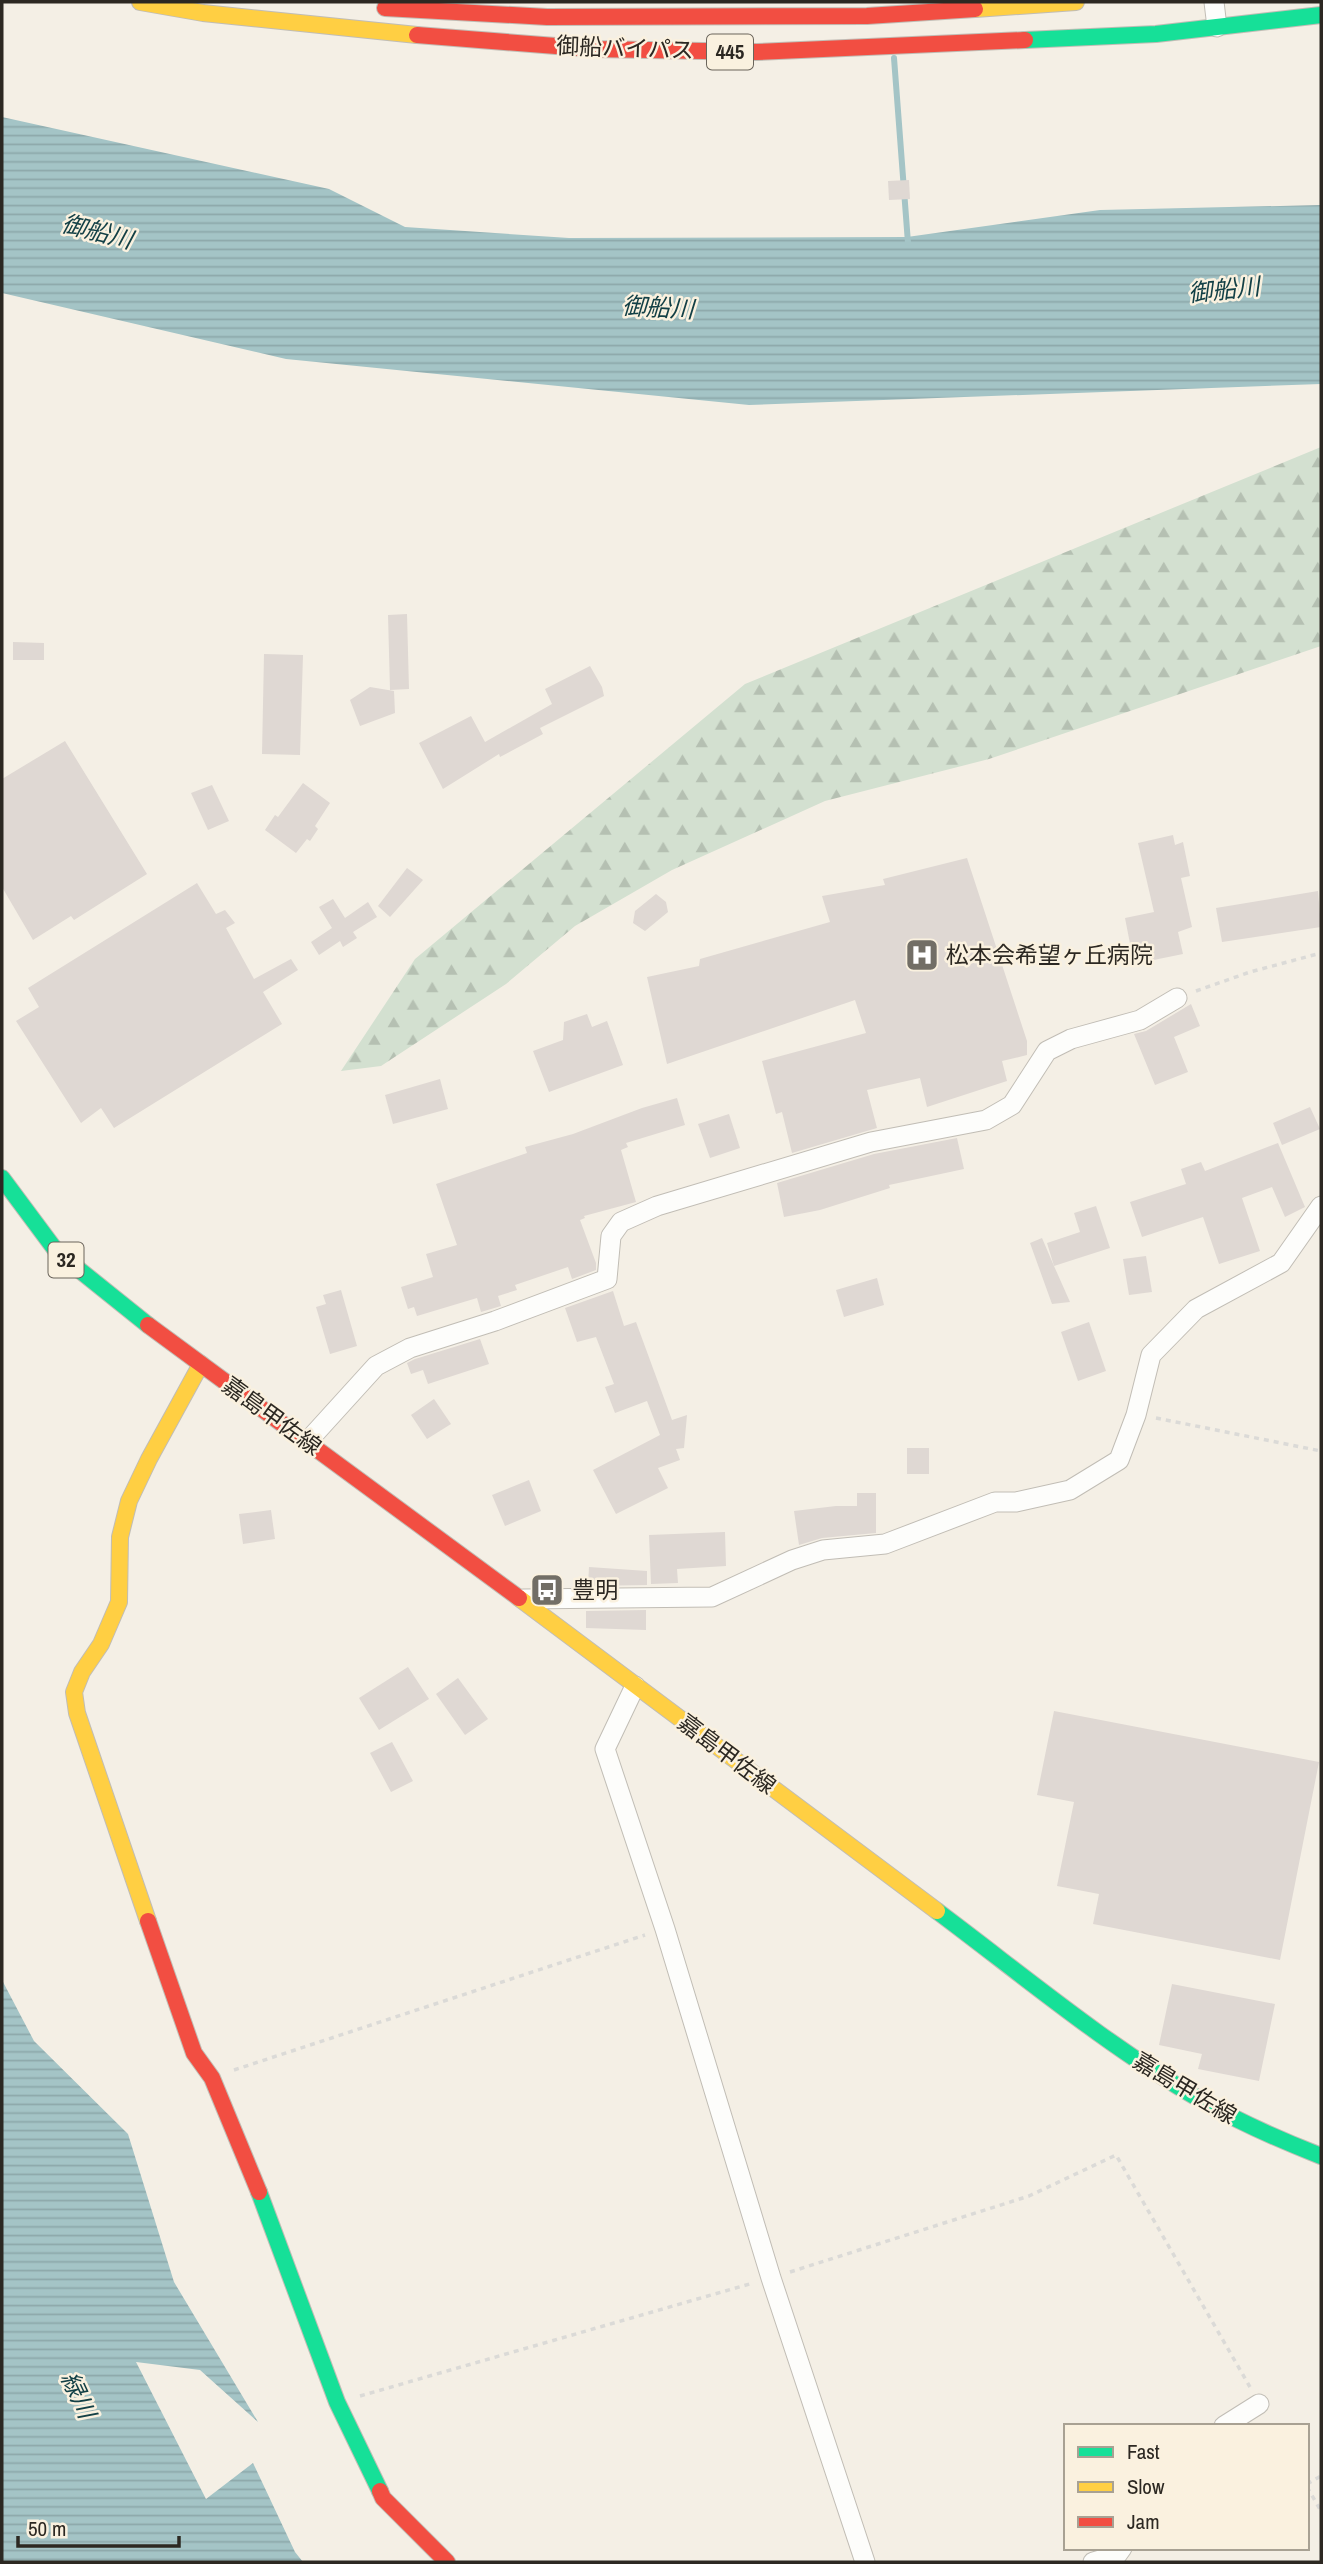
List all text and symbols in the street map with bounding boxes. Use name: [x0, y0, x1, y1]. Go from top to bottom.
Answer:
street label: 御船バイパス: [556, 30, 694, 65]
road number: 445: [707, 34, 753, 70]
water label: 御船川: [58, 207, 139, 256]
water label: 御船川: [1186, 269, 1264, 309]
water label: 御船川: [621, 289, 698, 325]
hospital icon: 松本会希望ヶ丘病院: [903, 936, 941, 974]
place label: 松本会希望ヶ丘病院: [946, 939, 1153, 970]
road number: 32: [48, 1242, 84, 1278]
street label: 嘉島甲佐線: [217, 1369, 328, 1462]
bus stop icon: 豊明: [528, 1571, 566, 1609]
place label: 豊明: [572, 1574, 618, 1605]
street label: 嘉島甲佐線: [672, 1707, 783, 1801]
street label: 嘉島甲佐線: [1128, 2045, 1243, 2130]
water label: 緑川: [54, 2366, 105, 2426]
legend: [1064, 2424, 1309, 2550]
text: Fast: [1127, 2437, 1160, 2466]
text: Slow: [1127, 2472, 1165, 2501]
scale bar: [18, 2504, 178, 2548]
text: Jam: [1127, 2507, 1160, 2536]
text: 50 m: [28, 2514, 66, 2543]

